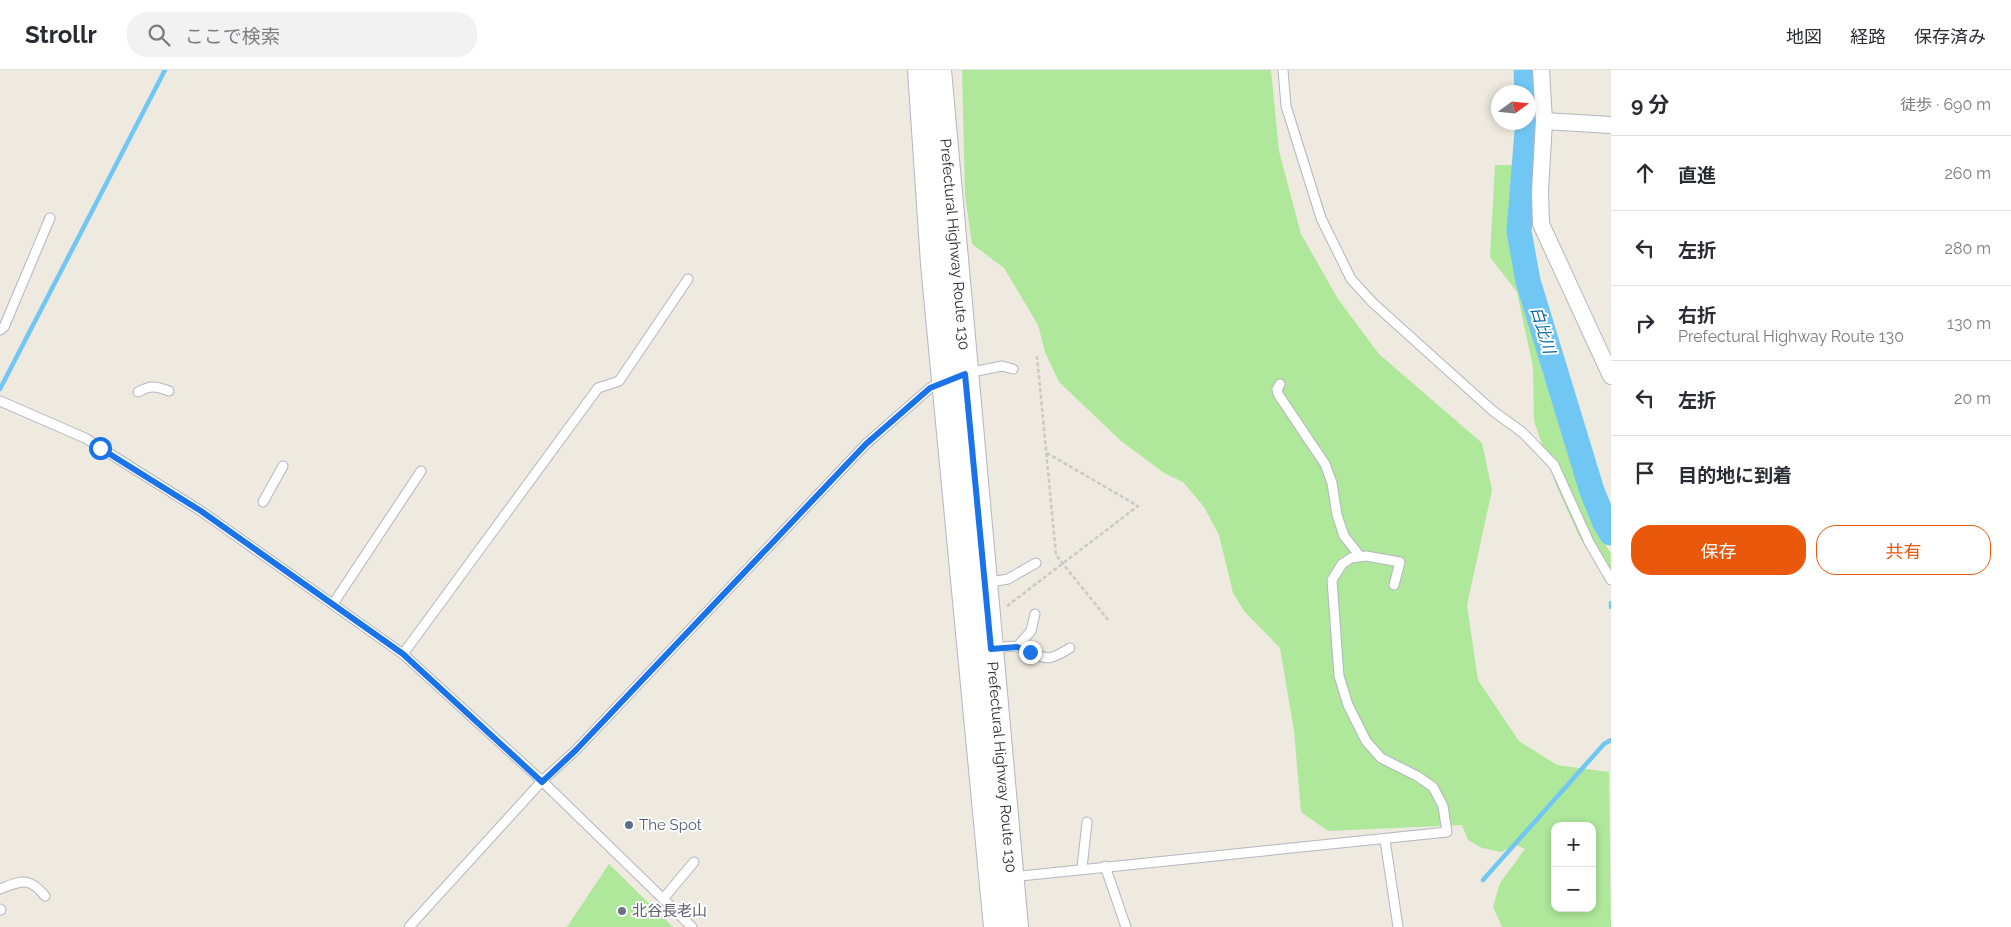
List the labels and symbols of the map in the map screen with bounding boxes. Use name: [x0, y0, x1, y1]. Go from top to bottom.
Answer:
north arrow: [1491, 85, 1536, 130]
street label: Prefectural Highway Route 130: [936, 138, 973, 351]
water label: 白比川: [1527, 304, 1560, 358]
route start: [89, 437, 112, 460]
route end: [1019, 641, 1042, 664]
street label: Prefectural Highway Route 130: [983, 661, 1020, 874]
place label: The Spot: [639, 816, 702, 834]
marker: The Spot: [623, 819, 635, 831]
place label: 北谷長老山: [632, 902, 707, 920]
marker: 北谷長老山: [616, 905, 628, 917]

